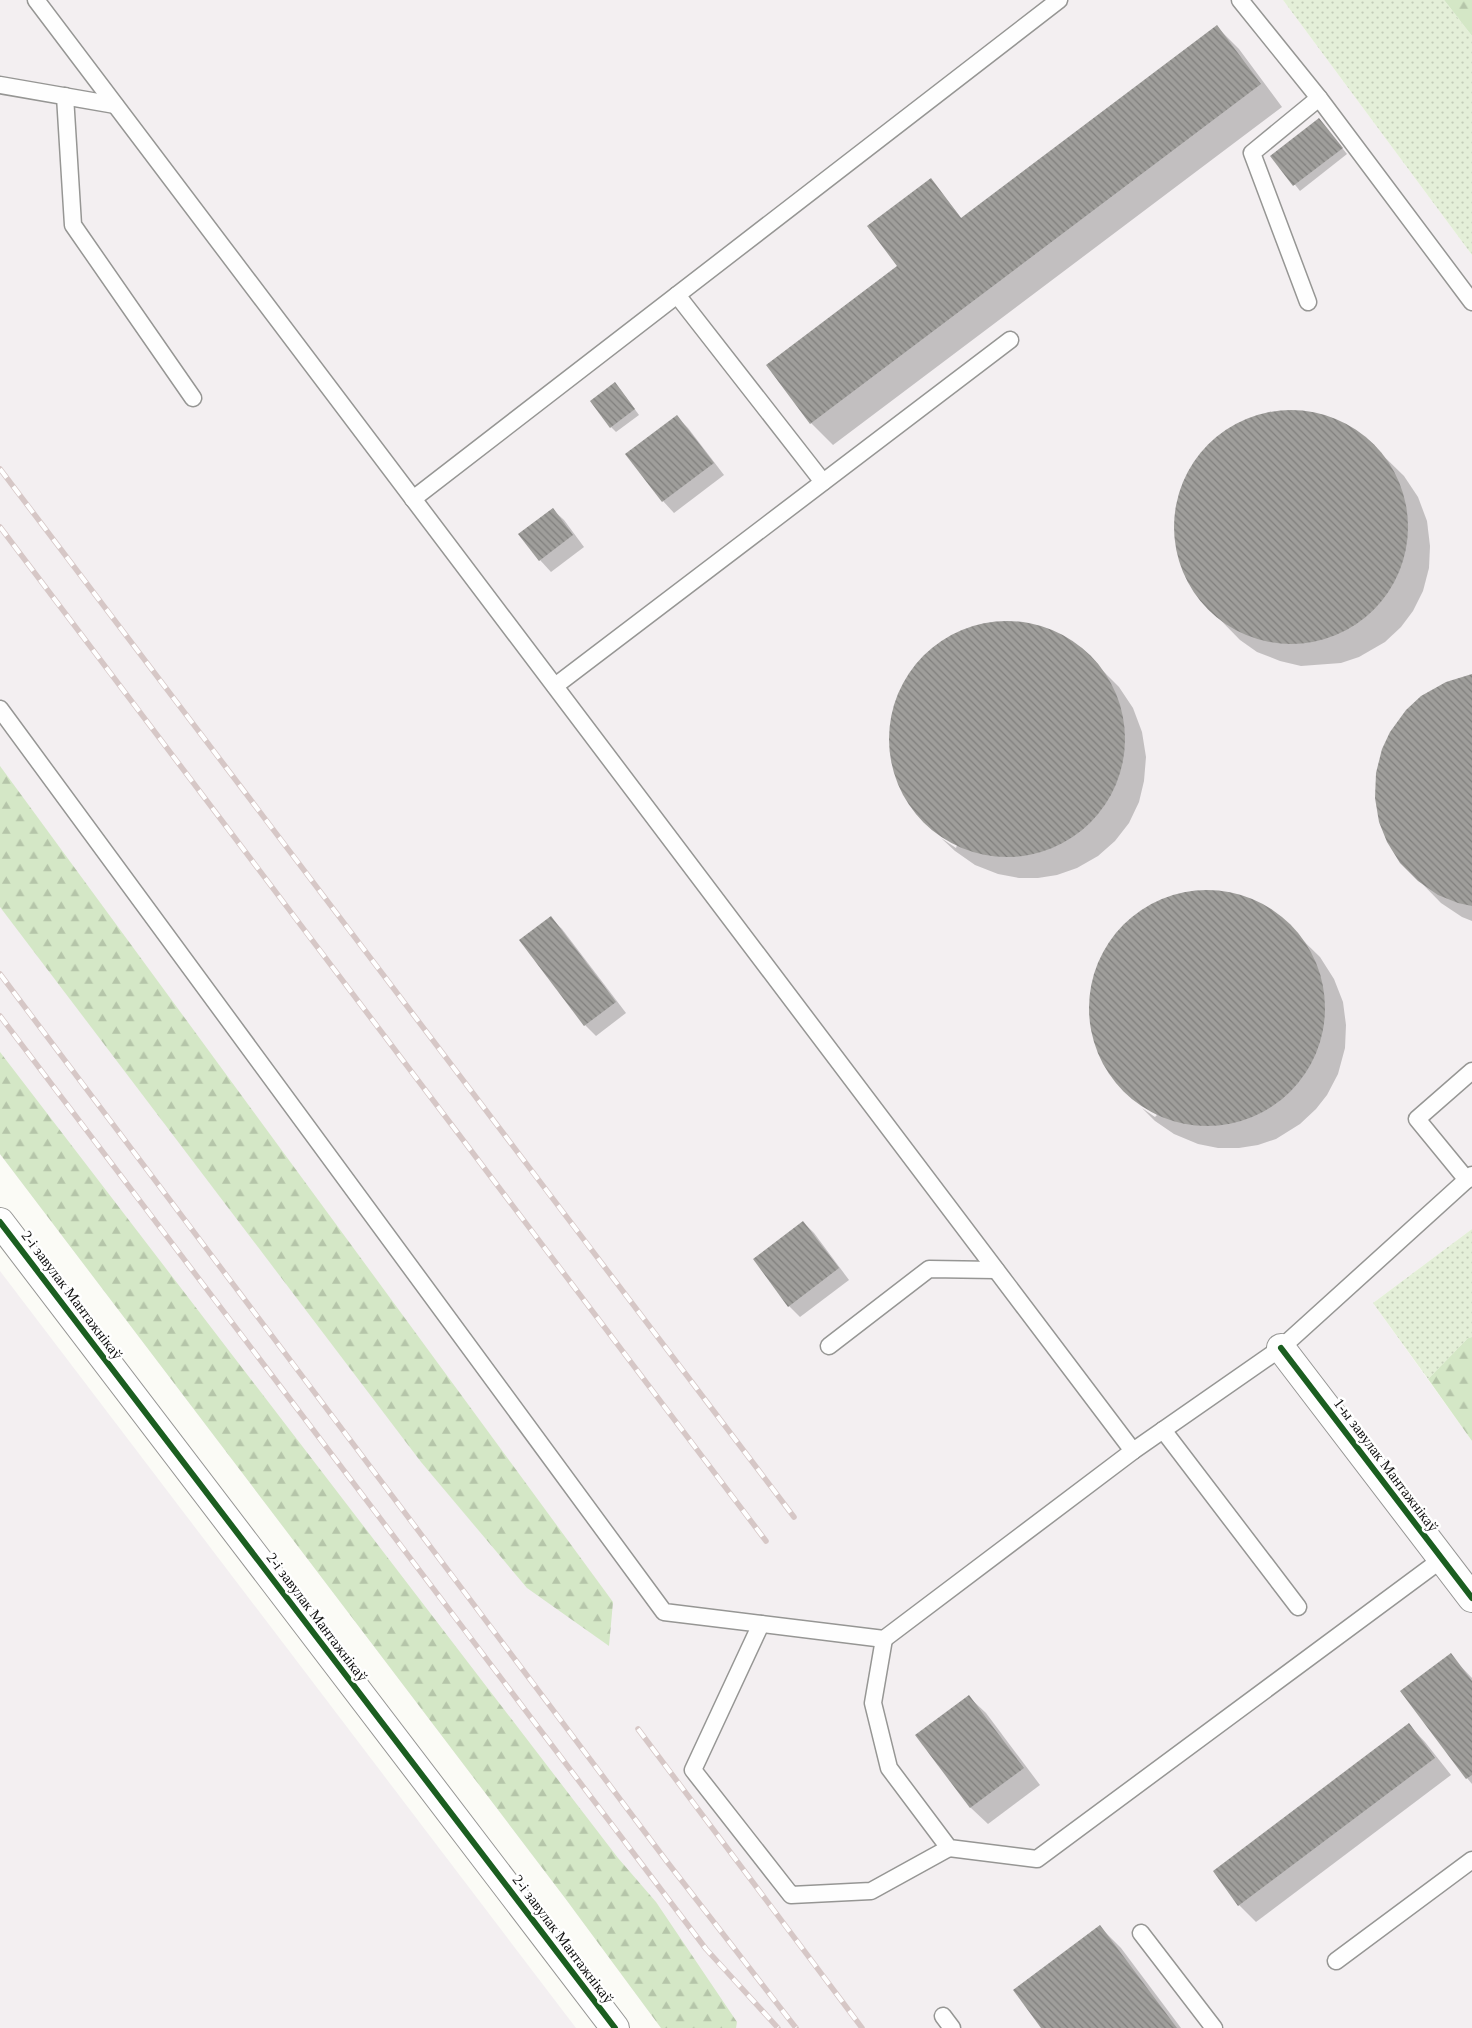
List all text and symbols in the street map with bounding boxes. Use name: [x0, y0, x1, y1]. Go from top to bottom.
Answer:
street label: 2-і завулак Мантажнікаў: [18, 1228, 126, 1363]
street label: 1-ы завулак Мантажнікаў: [1331, 1395, 1442, 1535]
street label: 2-і завулак Мантажнікаў: [263, 1550, 371, 1685]
street label: 2-і завулак Мантажнікаў: [509, 1872, 617, 2007]

